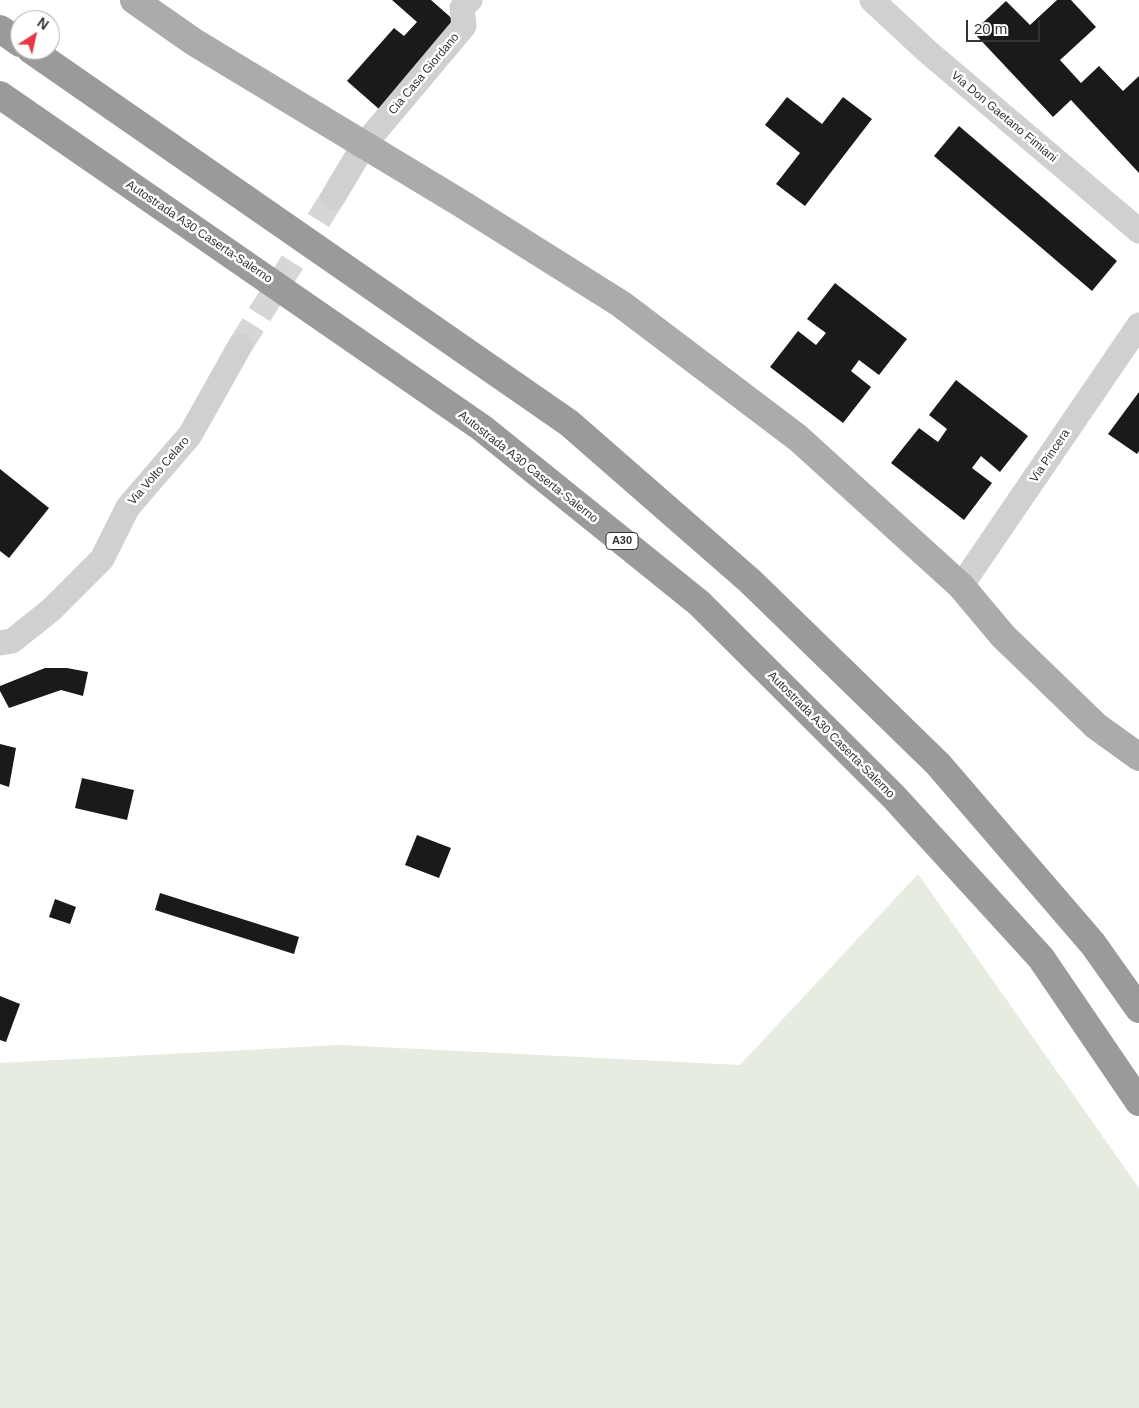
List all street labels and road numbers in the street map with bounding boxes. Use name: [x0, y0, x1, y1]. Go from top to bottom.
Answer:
street label: Cia Casa Giordano: [386, 30, 462, 118]
street label: Via Don Gaetano Fimiani: [948, 68, 1060, 166]
street label: Autostrada A30 Caserta-Salerno: [123, 178, 275, 286]
street label: Autostrada A30 Caserta-Salerno: [455, 408, 601, 526]
street label: Via Pincera: [1027, 427, 1073, 485]
street label: Via Volto Celaro: [125, 434, 193, 508]
road number: A30: [606, 532, 638, 550]
street label: Autostrada A30 Caserta-Salerno: [765, 669, 897, 801]

